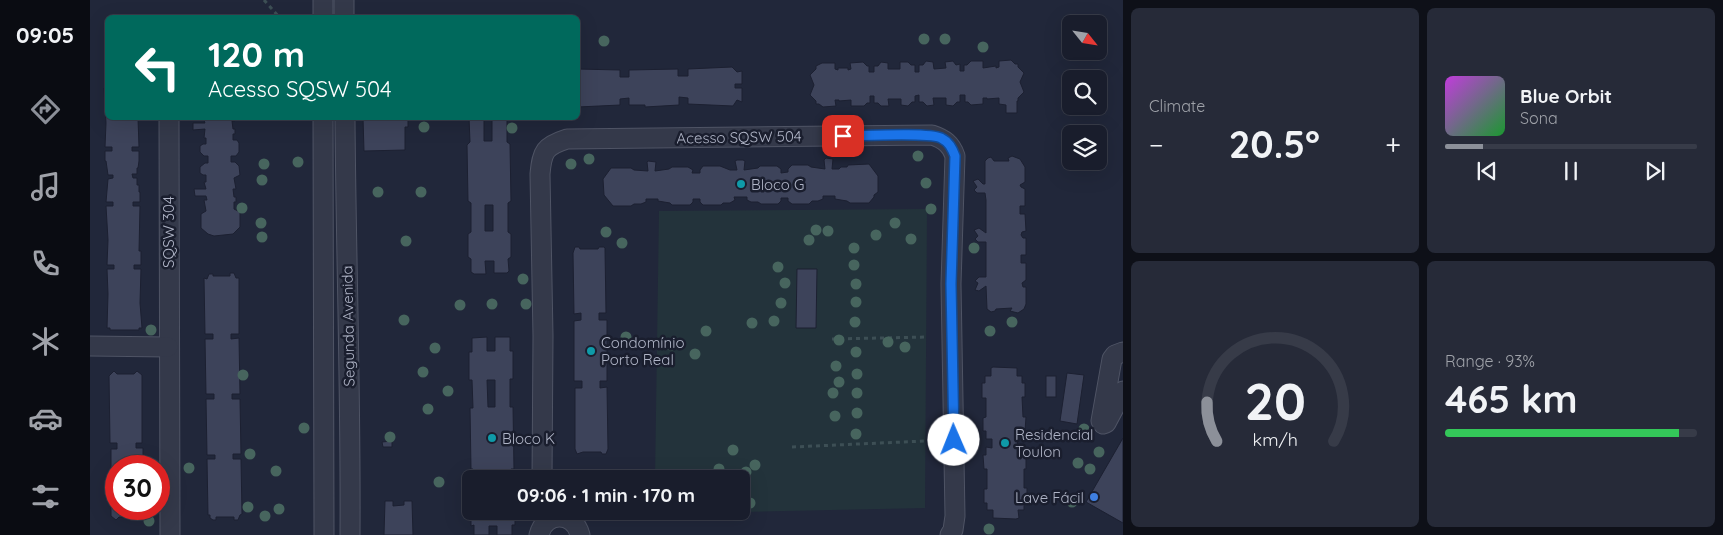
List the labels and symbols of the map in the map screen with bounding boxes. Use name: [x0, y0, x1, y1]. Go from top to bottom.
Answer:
north arrow: [1062, 15, 1108, 60]
pin: [822, 115, 864, 157]
street label: Acesso SQSW 504: [676, 126, 802, 148]
place label: Bloco G: [751, 175, 804, 194]
marker: Bloco G: [735, 178, 747, 190]
street label: SQSW 304: [159, 196, 178, 268]
street label: Segunda Avenida: [337, 265, 359, 387]
place label: Condomínio Porto Real: [601, 333, 685, 369]
marker: Condomínio Porto Real: [585, 345, 597, 357]
position arrow: [927, 413, 979, 465]
place label: Residencial Toulon: [1015, 425, 1093, 461]
place label: Bloco K: [502, 429, 555, 448]
marker: Bloco K: [486, 432, 498, 444]
marker: Residencial Toulon: [999, 437, 1011, 449]
speed limit sign: 30: [105, 455, 170, 520]
place label: Lave Fácil: [1015, 488, 1084, 507]
marker: Lave Fácil: [1088, 491, 1100, 503]

